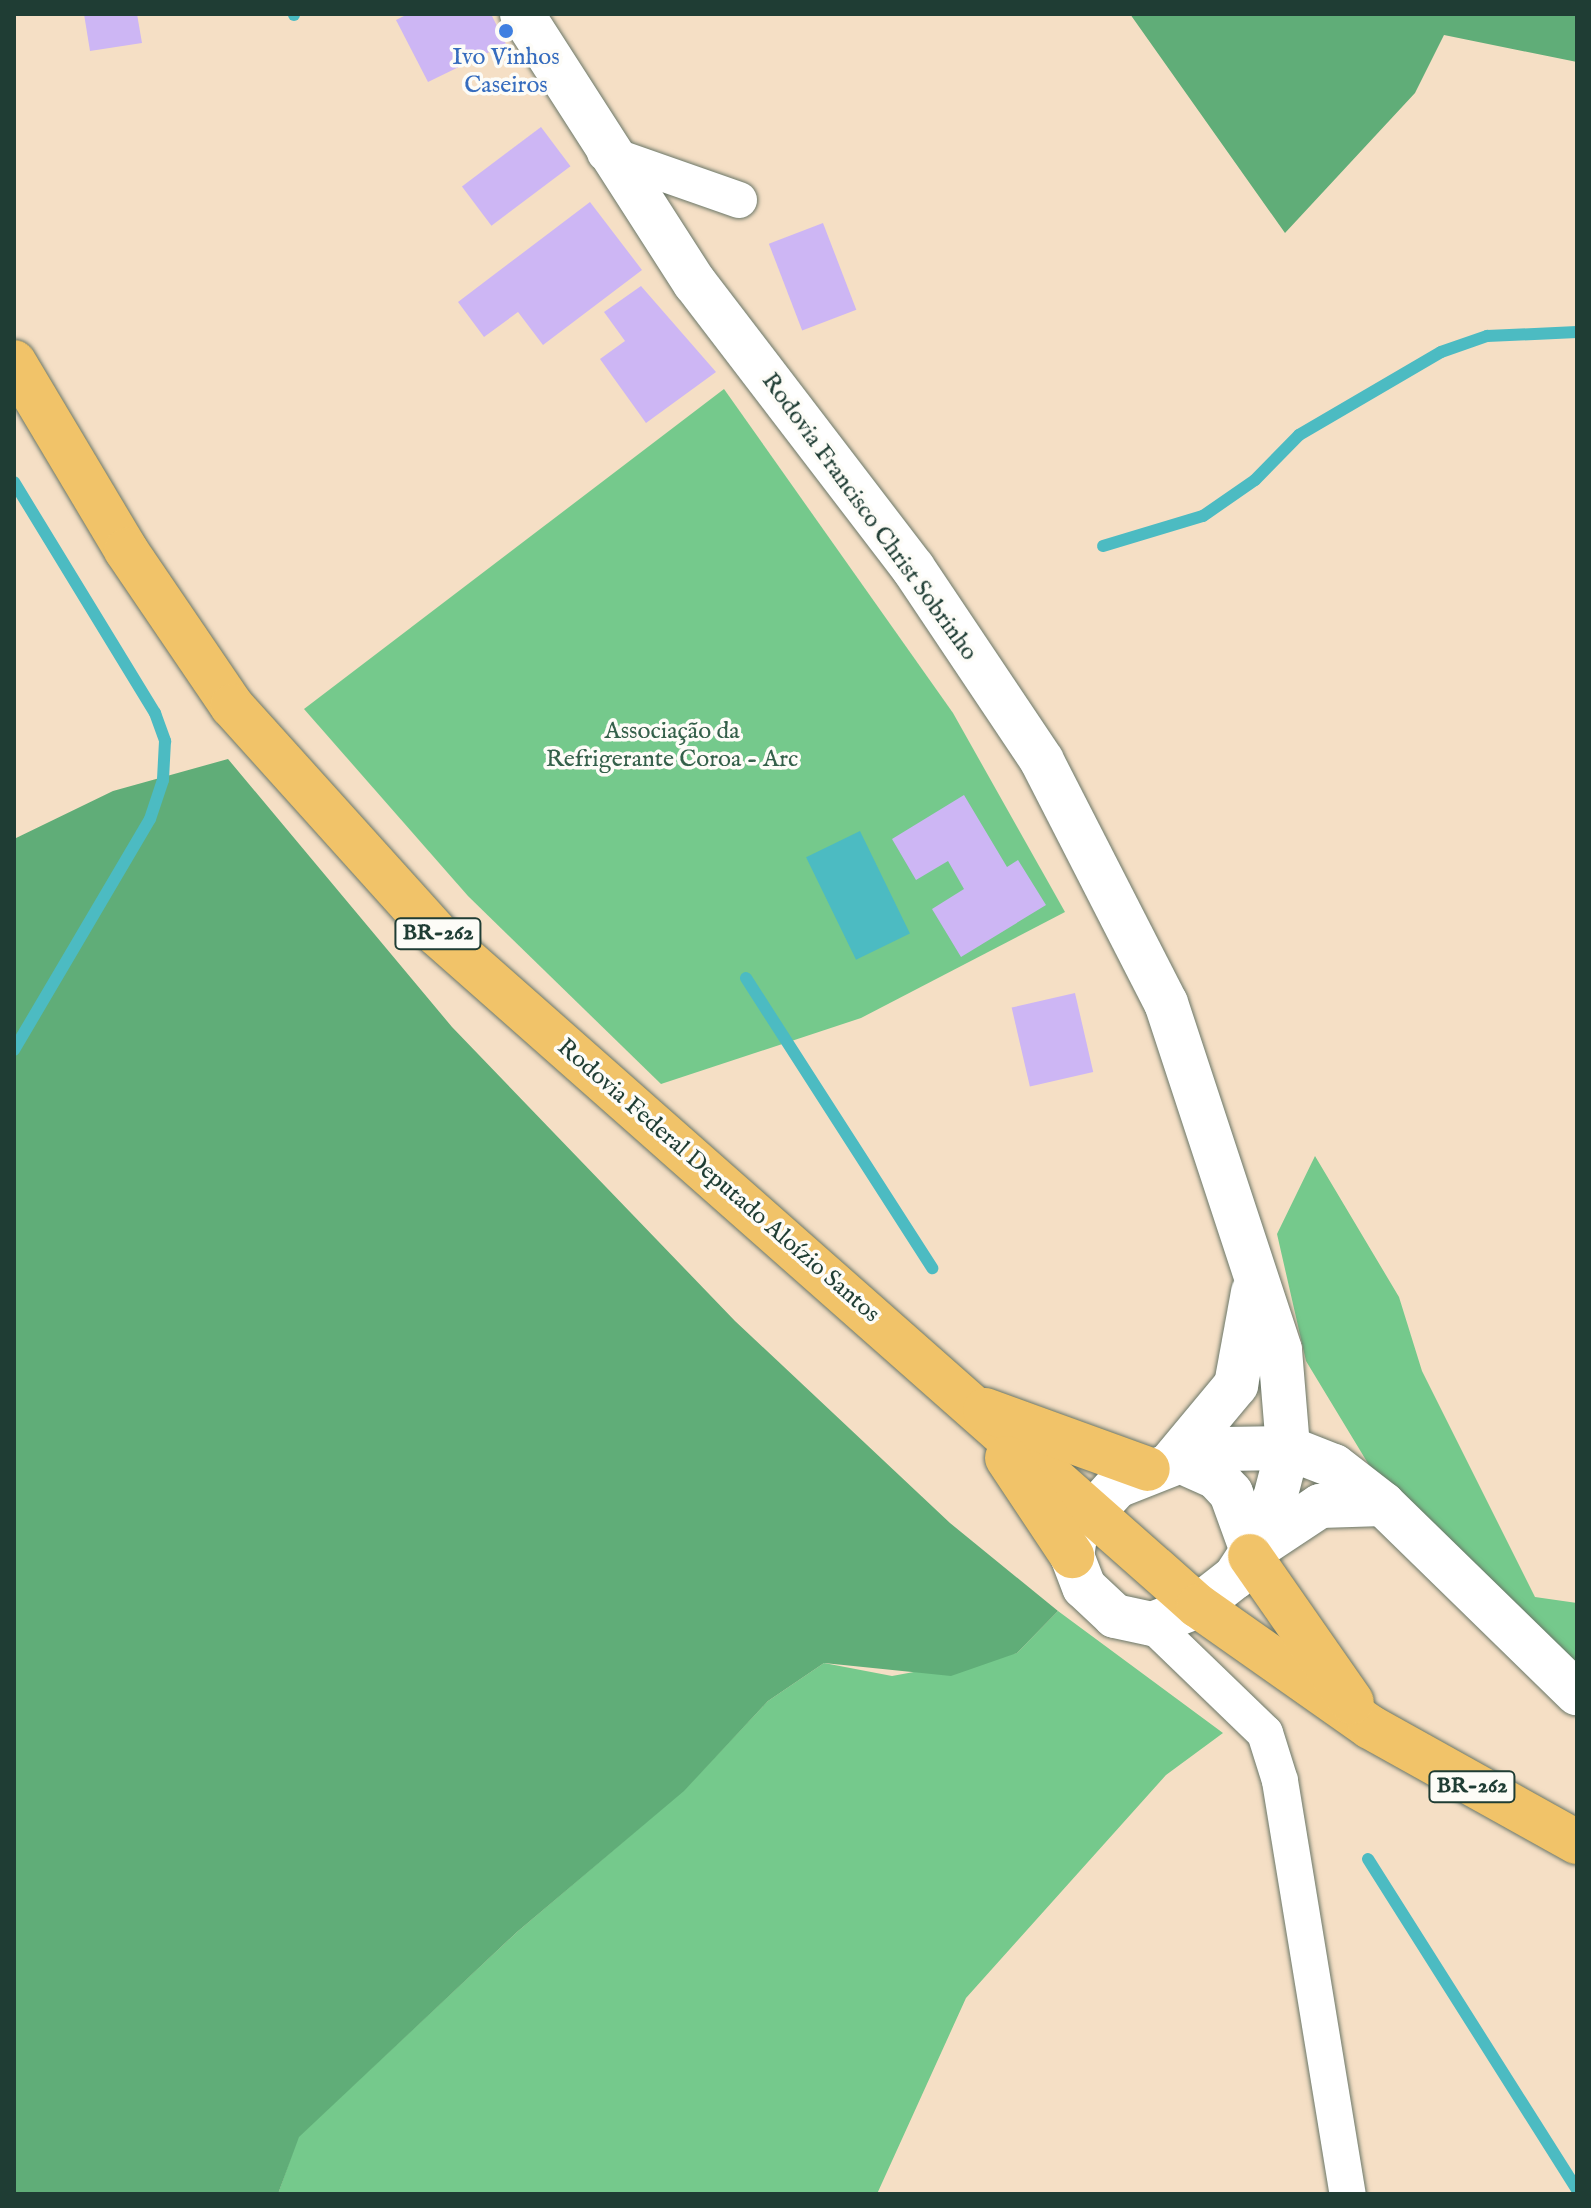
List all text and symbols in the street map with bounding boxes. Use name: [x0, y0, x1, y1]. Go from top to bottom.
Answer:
marker: Ivo Vinhos Caseiros: [497, 22, 515, 40]
place label: Ivo Vinhos Caseiros: [452, 44, 560, 100]
street label: Rodovia Francisco Christ Sobrinho: [755, 368, 983, 666]
park label: Associação da Refrigerante Coroa - Arc: [546, 718, 798, 774]
road number: BR-262: [394, 916, 482, 952]
street label: Rodovia Federal Deputado Aloízio Santos: [551, 1033, 885, 1329]
road number: BR-262: [1428, 1769, 1516, 1805]

